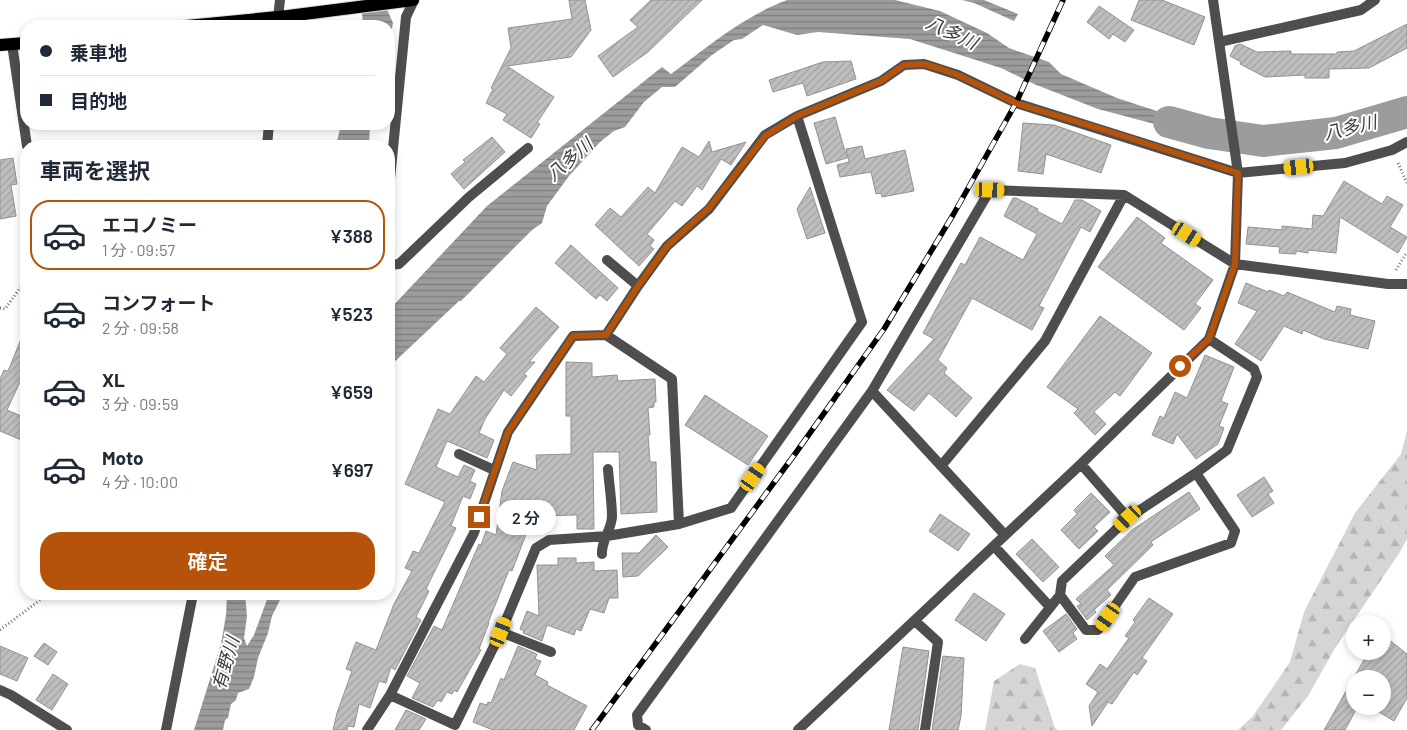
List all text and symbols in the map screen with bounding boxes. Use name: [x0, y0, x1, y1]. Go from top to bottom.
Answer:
water label: 八多川: [923, 11, 983, 54]
text: 乗車地: [70, 41, 127, 64]
text: 目的地: [70, 89, 127, 112]
water label: 八多川: [1321, 110, 1381, 144]
water label: 八多川: [541, 132, 598, 185]
text: 車両を選択: [40, 157, 150, 183]
car: [1283, 158, 1314, 176]
car: [974, 182, 1005, 198]
icon: car: [42, 213, 87, 258]
text: エコノミー: [102, 213, 197, 236]
car: [1170, 220, 1203, 248]
text: ¥388: [330, 224, 373, 247]
text: 1 分 · 09:57: [102, 240, 175, 259]
icon: car: [42, 291, 87, 336]
text: コンフォート: [102, 291, 215, 314]
text: ¥523: [330, 302, 373, 325]
text: 2 分 · 09:58: [102, 318, 179, 337]
route start: [1169, 355, 1191, 377]
text: XL: [102, 368, 125, 391]
icon: car: [42, 369, 87, 414]
text: ¥659: [330, 380, 373, 403]
text: 3 分 · 09:59: [102, 394, 179, 413]
text: Moto: [102, 446, 144, 469]
icon: car: [42, 447, 87, 492]
text: ¥697: [331, 458, 373, 481]
car: [738, 460, 767, 494]
text: 4 分 · 10:00: [102, 472, 178, 491]
callout: 2 分: [496, 500, 556, 534]
car: [1111, 502, 1144, 534]
route end: [468, 506, 490, 528]
text: 2 分: [512, 508, 540, 527]
button: 確定: [40, 532, 375, 590]
car: [1093, 600, 1122, 634]
car: [488, 615, 513, 649]
map controls: [1346, 615, 1391, 715]
button: +: [1346, 615, 1391, 660]
water label: 有野川: [207, 632, 244, 692]
button: −: [1346, 670, 1391, 715]

